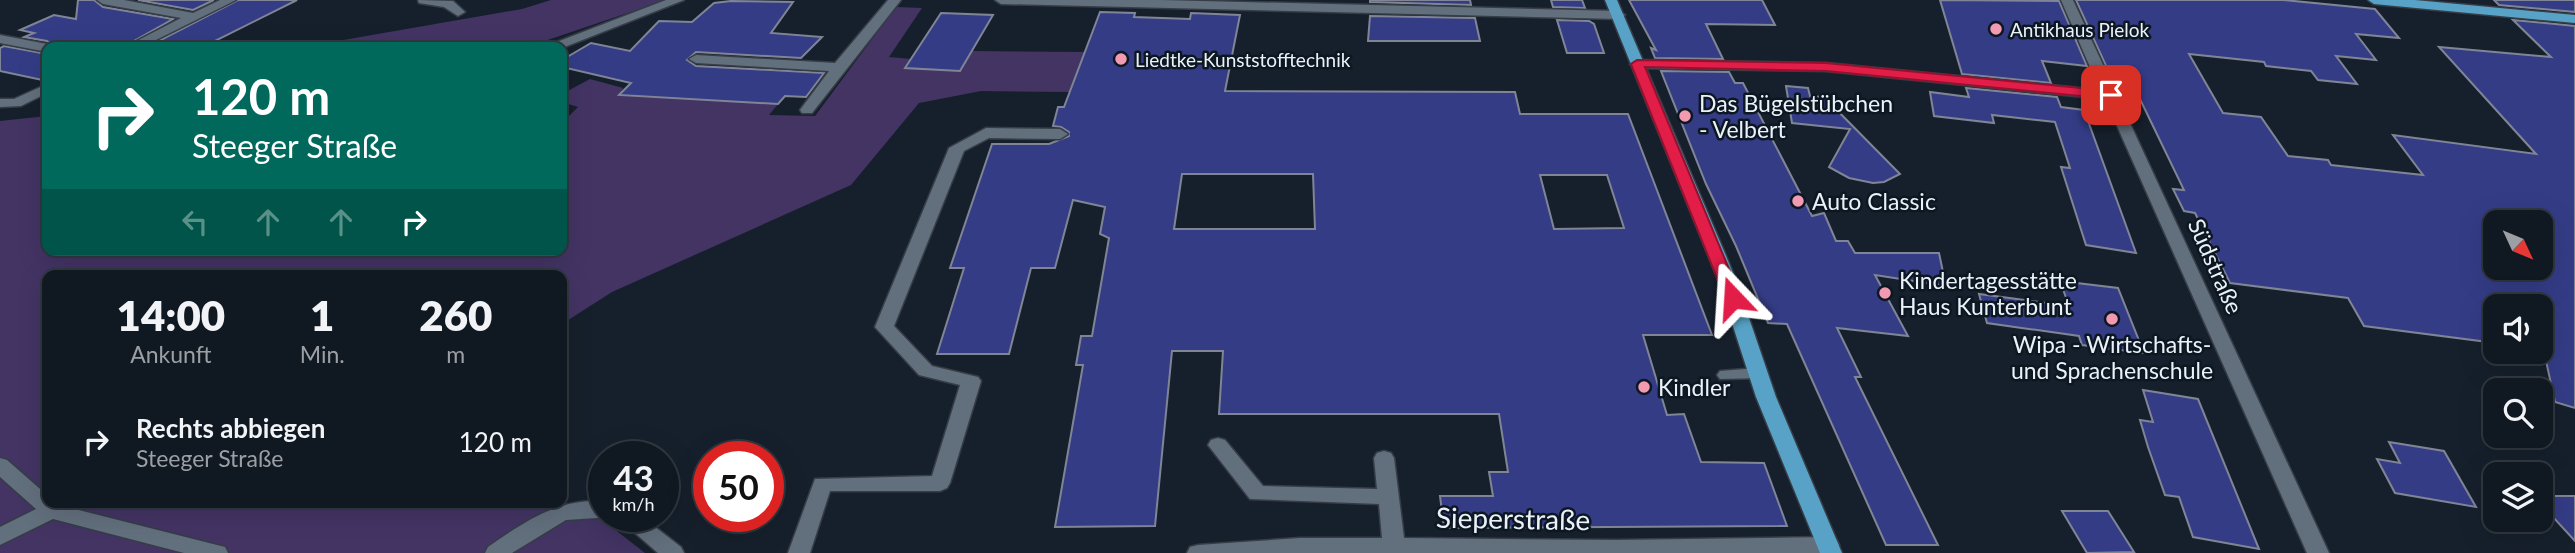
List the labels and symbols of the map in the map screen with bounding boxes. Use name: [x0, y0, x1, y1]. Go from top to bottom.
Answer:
place label: Antikhaus Pielok: [2010, 18, 2150, 41]
marker: Antikhaus Pielok: [1988, 21, 2004, 37]
place label: Liedtke-Kunststofftechnik: [1135, 48, 1351, 71]
marker: Liedtke-Kunststofftechnik: [1113, 51, 1129, 67]
pin: [2081, 65, 2141, 125]
place label: Das Bügelstübchen - Velbert: [1699, 89, 1893, 143]
marker: Das Bügelstübchen - Velbert: [1677, 108, 1693, 124]
place label: Auto Classic: [1812, 187, 1936, 215]
marker: Auto Classic: [1790, 193, 1806, 209]
north arrow: [2483, 210, 2553, 280]
street label: Südstraße: [2183, 214, 2249, 318]
position arrow: [1696, 261, 1770, 335]
place label: Kindertagesstätte Haus Kunterbunt: [1899, 266, 2077, 320]
marker: Kindertagesstätte Haus Kunterbunt: [1877, 285, 1893, 301]
marker: Wipa - Wirtschafts- und Sprachenschule: [2104, 311, 2120, 327]
place label: Wipa - Wirtschafts- und Sprachenschule: [2011, 330, 2213, 384]
place label: Kindler: [1658, 373, 1731, 401]
marker: Kindler: [1636, 379, 1652, 395]
speed limit sign: 50: [693, 441, 784, 532]
street label: Sieperstraße: [1436, 500, 1590, 536]

